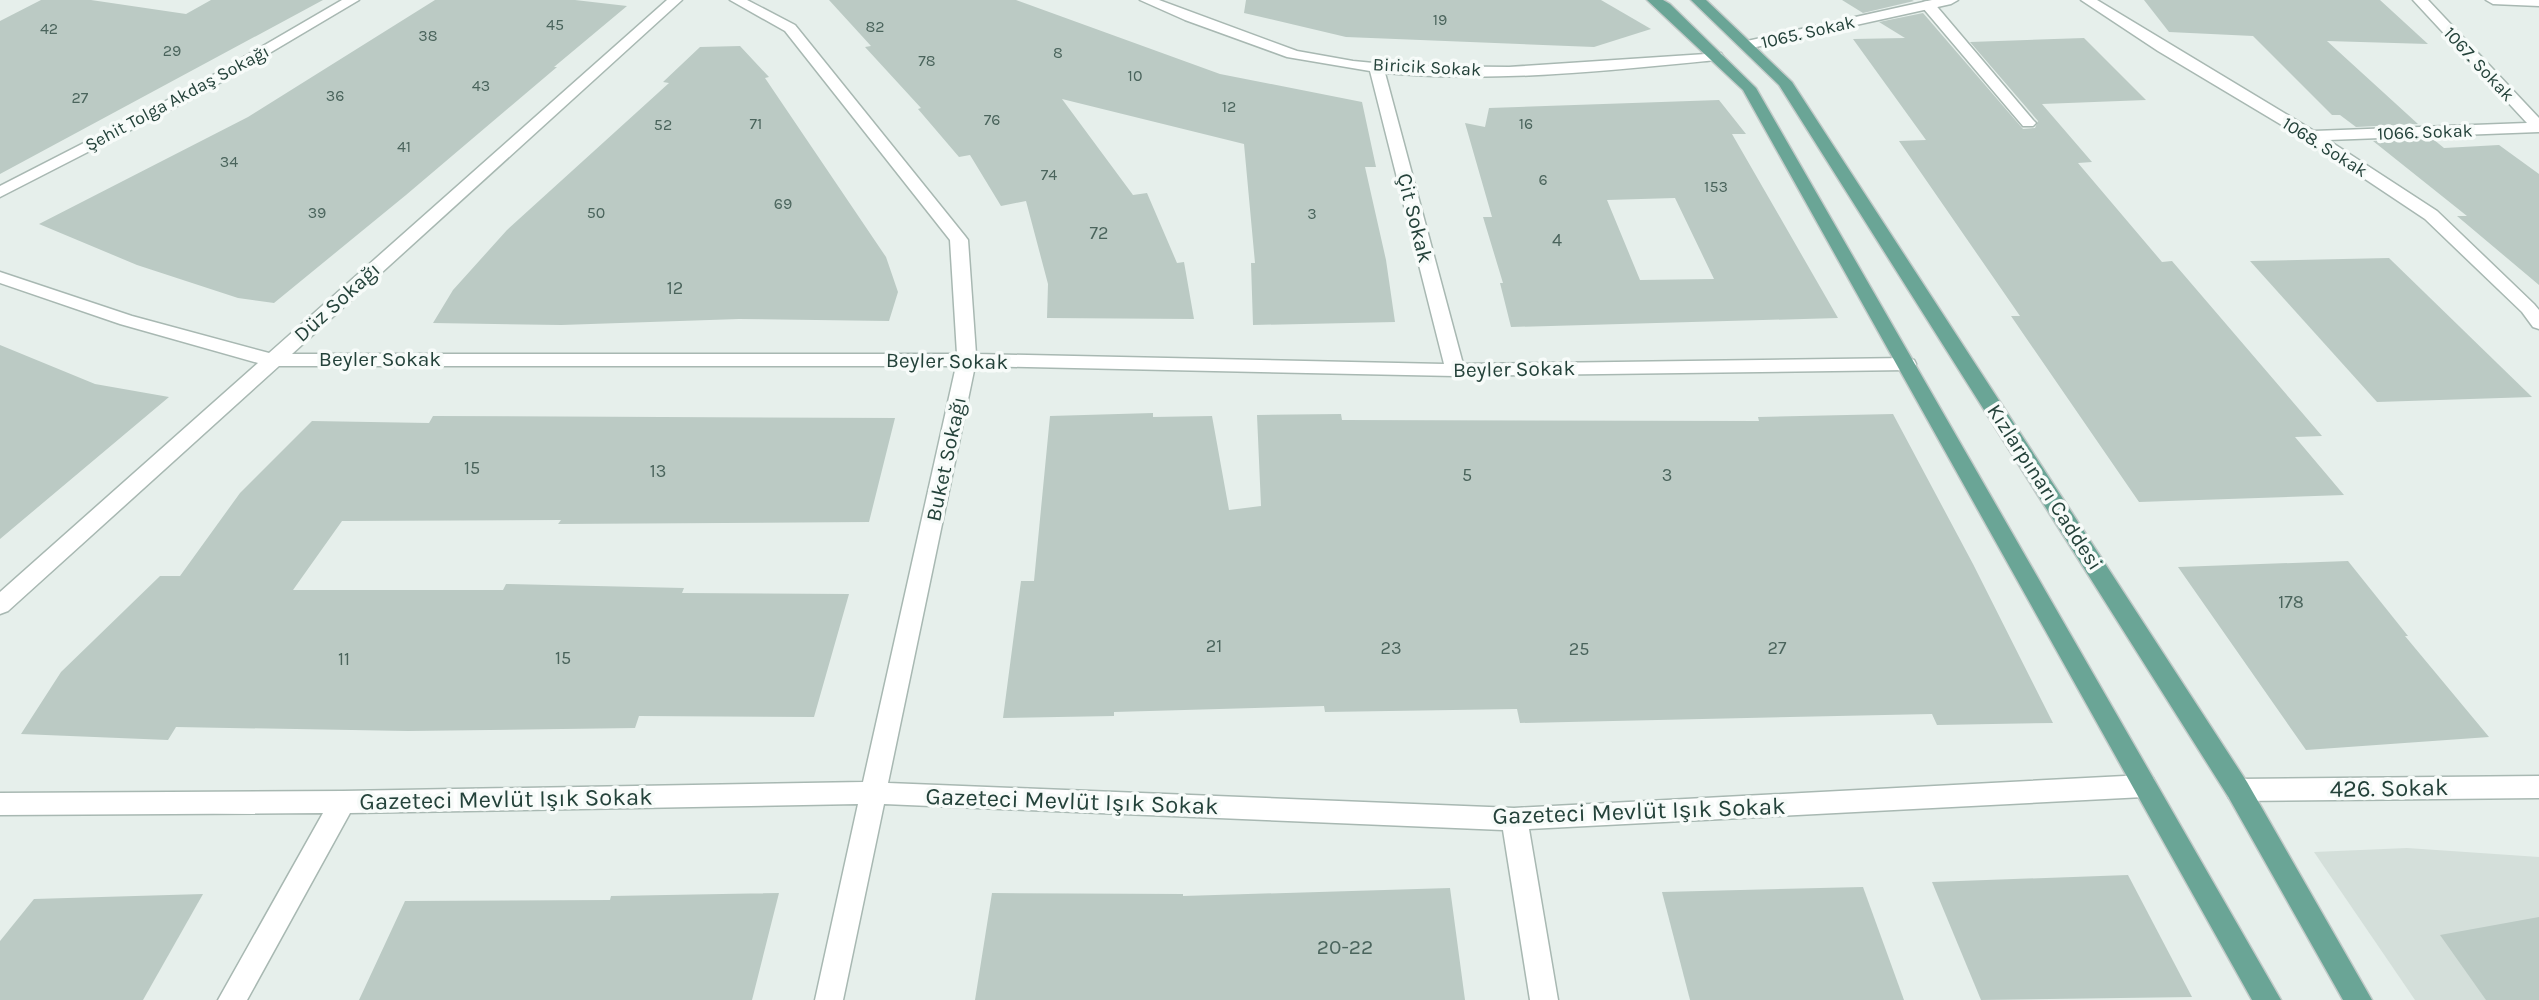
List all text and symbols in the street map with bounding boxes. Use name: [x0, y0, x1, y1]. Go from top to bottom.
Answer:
house number: 19: [1433, 10, 1447, 29]
street label: 1065. Sokak: [1759, 11, 1857, 53]
house number: 45: [546, 15, 564, 34]
house number: 82: [865, 17, 885, 36]
house number: 42: [40, 19, 58, 38]
street label: 1067. Sokak: [2439, 22, 2519, 106]
house number: 38: [418, 26, 438, 45]
street label: Şehit Tolga Akdaş Sokağı: [81, 40, 273, 156]
house number: 29: [163, 41, 181, 60]
house number: 8: [1053, 43, 1063, 62]
house number: 78: [918, 51, 936, 70]
street label: Biricik Sokak: [1372, 53, 1482, 81]
house number: 10: [1128, 66, 1142, 85]
house number: 43: [472, 76, 490, 95]
house number: 36: [326, 86, 344, 105]
house number: 27: [72, 88, 89, 107]
house number: 12: [1222, 97, 1236, 116]
house number: 76: [984, 110, 1000, 129]
street label: 1068. Sokak: [2278, 112, 2372, 182]
house number: 71: [750, 114, 762, 133]
house number: 16: [1519, 114, 1533, 133]
house number: 52: [654, 115, 672, 134]
street label: 1066. Sokak: [2377, 119, 2473, 145]
house number: 41: [397, 137, 411, 156]
house number: 34: [220, 152, 238, 171]
house number: 74: [1041, 165, 1057, 184]
house number: 6: [1538, 170, 1548, 189]
street label: Çit Sokak: [1392, 171, 1438, 265]
house number: 153: [1704, 177, 1728, 196]
house number: 69: [774, 194, 792, 213]
house number: 39: [308, 203, 326, 222]
house number: 50: [587, 203, 605, 222]
house number: 3: [1307, 204, 1317, 223]
house number: 72: [1090, 222, 1108, 244]
house number: 4: [1552, 229, 1562, 251]
street label: Düz Sokağı: [289, 257, 385, 347]
house number: 12: [667, 277, 683, 299]
street label: Beyler Sokak: [319, 347, 441, 371]
street label: Beyler Sokak: [886, 348, 1008, 374]
street label: Beyler Sokak: [1453, 356, 1575, 382]
street label: Buket Sokağı: [921, 394, 971, 524]
street label: Kızlarpınarı Caddesi: [1982, 400, 2108, 574]
house number: 15: [464, 457, 480, 479]
house number: 13: [650, 460, 666, 482]
house number: 5: [1462, 464, 1472, 486]
house number: 3: [1662, 464, 1672, 486]
house number: 178: [2278, 591, 2304, 613]
house number: 21: [1206, 635, 1222, 657]
house number: 23: [1380, 637, 1402, 659]
house number: 27: [1768, 637, 1787, 659]
house number: 25: [1569, 638, 1589, 660]
house number: 15: [555, 647, 571, 669]
house number: 11: [338, 648, 350, 670]
street label: 426. Sokak: [2329, 773, 2449, 803]
street label: Gazeteci Mevlüt Işık Sokak: [359, 782, 653, 816]
street label: Gazeteci Mevlüt Işık Sokak: [925, 782, 1219, 820]
street label: Gazeteci Mevlüt Işık Sokak: [1492, 792, 1786, 830]
house number: 20-22: [1317, 935, 1373, 959]

